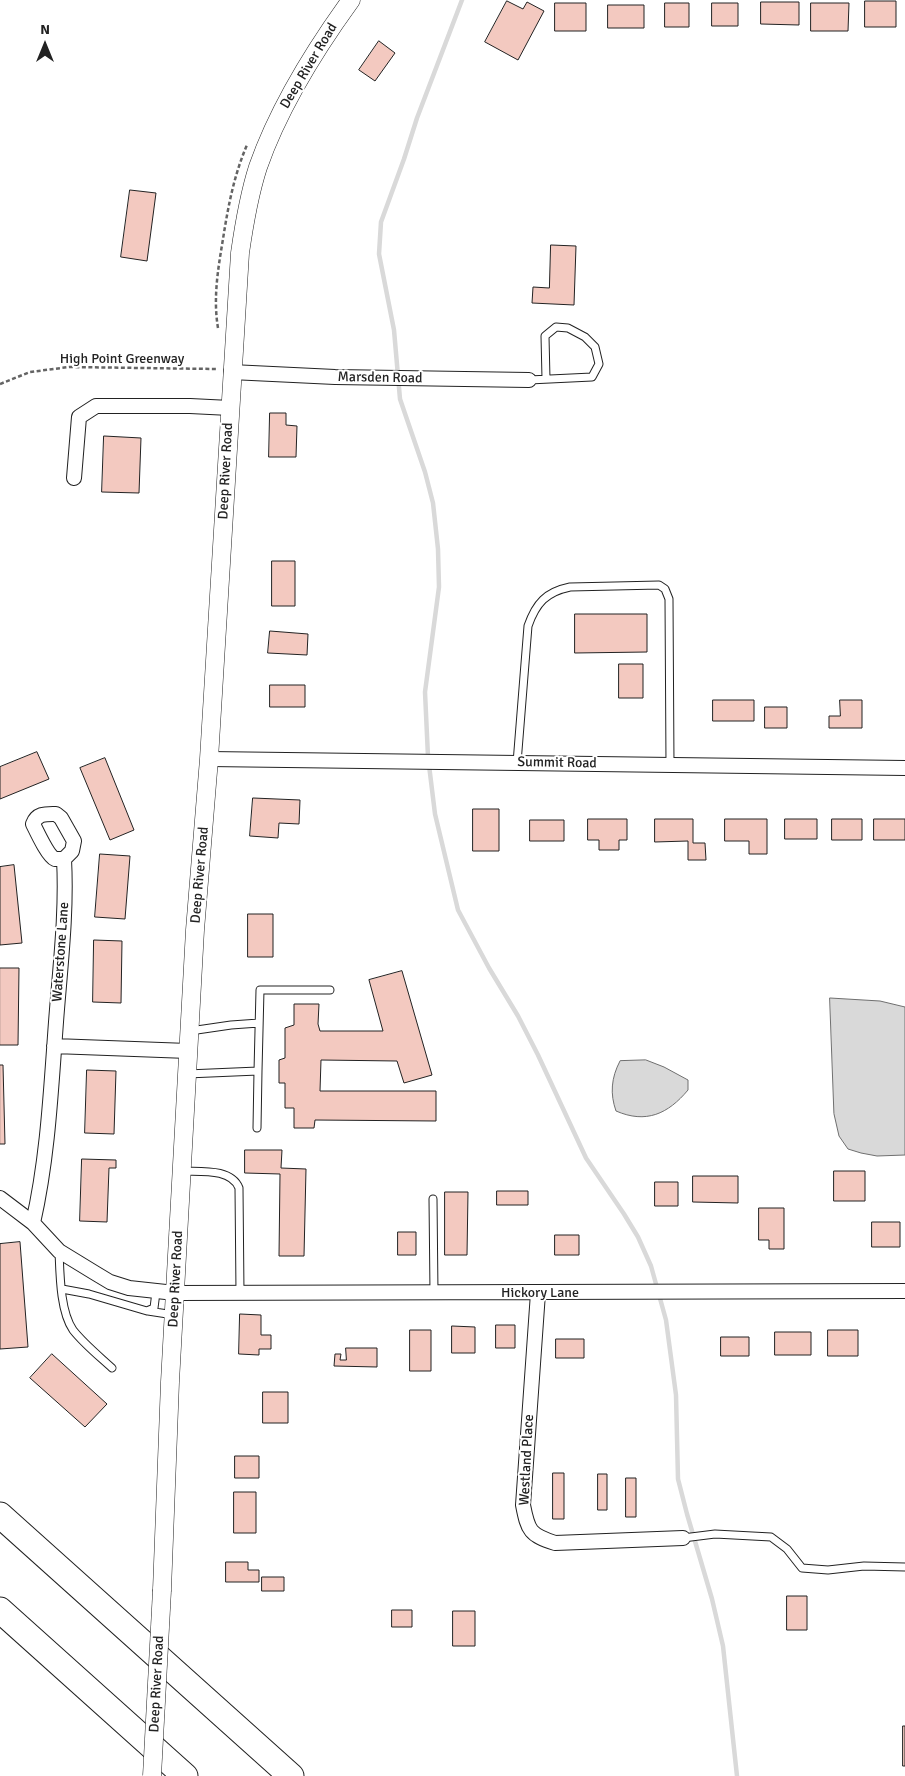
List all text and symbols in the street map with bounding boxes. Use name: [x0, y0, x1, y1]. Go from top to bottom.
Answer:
north arrow: [20, 20, 70, 70]
street label: Deep River Road: [277, 20, 341, 112]
text: N: [40, 21, 50, 38]
street label: High Point Greenway: [60, 351, 184, 367]
street label: Marsden Road: [337, 369, 423, 387]
street label: Deep River Road: [215, 422, 237, 520]
street label: Summit Road: [517, 754, 597, 772]
street label: Deep River Road: [187, 826, 213, 924]
street label: Waterstone Lane: [49, 901, 73, 1003]
street label: Deep River Road: [165, 1230, 187, 1328]
street label: Hickory Lane: [501, 1285, 579, 1301]
street label: Westland Place: [516, 1414, 538, 1506]
street label: Deep River Road: [146, 1635, 168, 1733]

